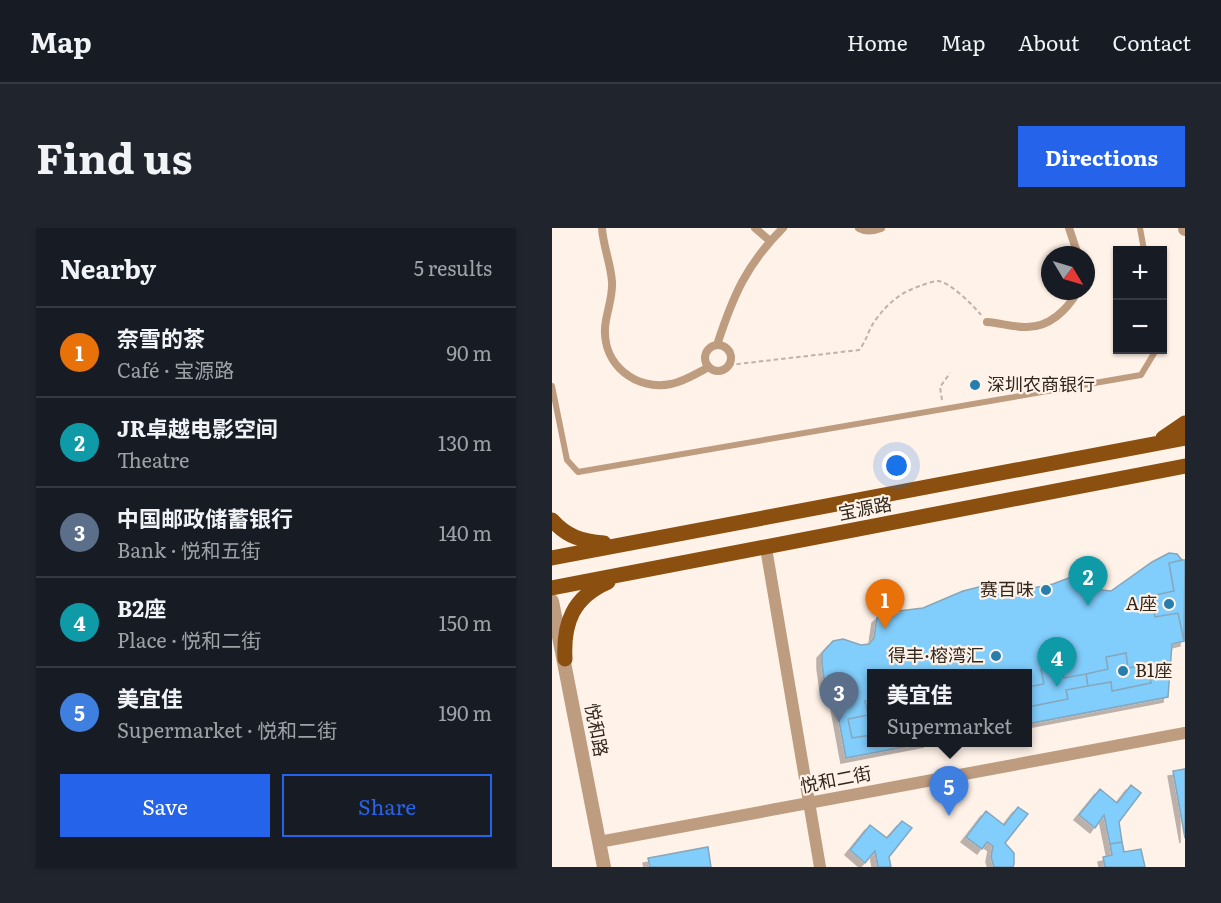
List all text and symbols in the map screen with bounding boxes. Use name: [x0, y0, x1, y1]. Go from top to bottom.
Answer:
text: Map: [30, 20, 92, 62]
text: Home: [847, 26, 908, 57]
text: Map: [941, 26, 985, 57]
text: About: [1018, 26, 1080, 57]
text: Contact: [1113, 26, 1191, 57]
text: Find us: [36, 125, 193, 187]
button: Directions: [1018, 126, 1185, 187]
north arrow: [1041, 246, 1095, 300]
map controls: [1113, 246, 1167, 354]
button: +: [1113, 246, 1167, 300]
text: Nearby: [60, 248, 156, 287]
text: 5 results: [414, 252, 492, 282]
button: −: [1113, 300, 1167, 354]
text: 奈雪的茶: [117, 321, 205, 354]
text: 1: [75, 337, 84, 367]
text: 90 m: [447, 337, 492, 367]
text: Café · 宝源路: [117, 354, 234, 384]
place label: 深圳农商银行: [987, 370, 1095, 397]
marker: 深圳农商银行: [968, 378, 982, 392]
text: JR卓越电影空间: [117, 411, 278, 444]
text: 2: [74, 427, 85, 457]
text: 130 m: [438, 427, 492, 457]
text: Theatre: [117, 444, 189, 474]
your location: [882, 451, 911, 480]
street label: 宝源路: [836, 489, 894, 526]
text: 中国邮政储蓄银行: [117, 501, 293, 534]
text: 3: [74, 517, 85, 547]
text: 140 m: [439, 517, 492, 547]
text: Bank · 悦和五街: [117, 534, 261, 564]
pin: 2: [1068, 556, 1108, 606]
place label: 赛百味: [980, 575, 1034, 602]
pin: 1: [866, 580, 904, 629]
marker: 赛百味: [1039, 583, 1053, 597]
place label: A座: [1126, 589, 1157, 616]
text: B2座: [117, 591, 166, 624]
marker: A座: [1162, 597, 1176, 611]
text: 4: [73, 607, 86, 637]
text: 150 m: [439, 607, 492, 637]
text: Place · 悦和二街: [117, 624, 261, 654]
pin: 4: [1038, 638, 1076, 687]
place label: 得丰·榕湾汇: [888, 641, 984, 668]
marker: 得丰·榕湾汇: [989, 649, 1003, 663]
place label: B1座: [1135, 656, 1172, 683]
marker: B1座: [1116, 664, 1130, 678]
popup: [867, 669, 1032, 747]
pin: 3: [820, 672, 858, 722]
text: 美宜佳: [887, 677, 953, 710]
text: 美宜佳: [117, 681, 183, 714]
text: 5: [74, 697, 85, 727]
text: 190 m: [438, 697, 492, 727]
street label: 悦和路: [579, 701, 616, 759]
text: Supermarket: [887, 710, 1012, 740]
text: Supermarket · 悦和二街: [117, 714, 337, 744]
street label: 悦和二街: [798, 758, 874, 799]
pin: 5: [930, 766, 968, 816]
button: Save: [60, 774, 270, 837]
button: Share: [282, 774, 492, 837]

